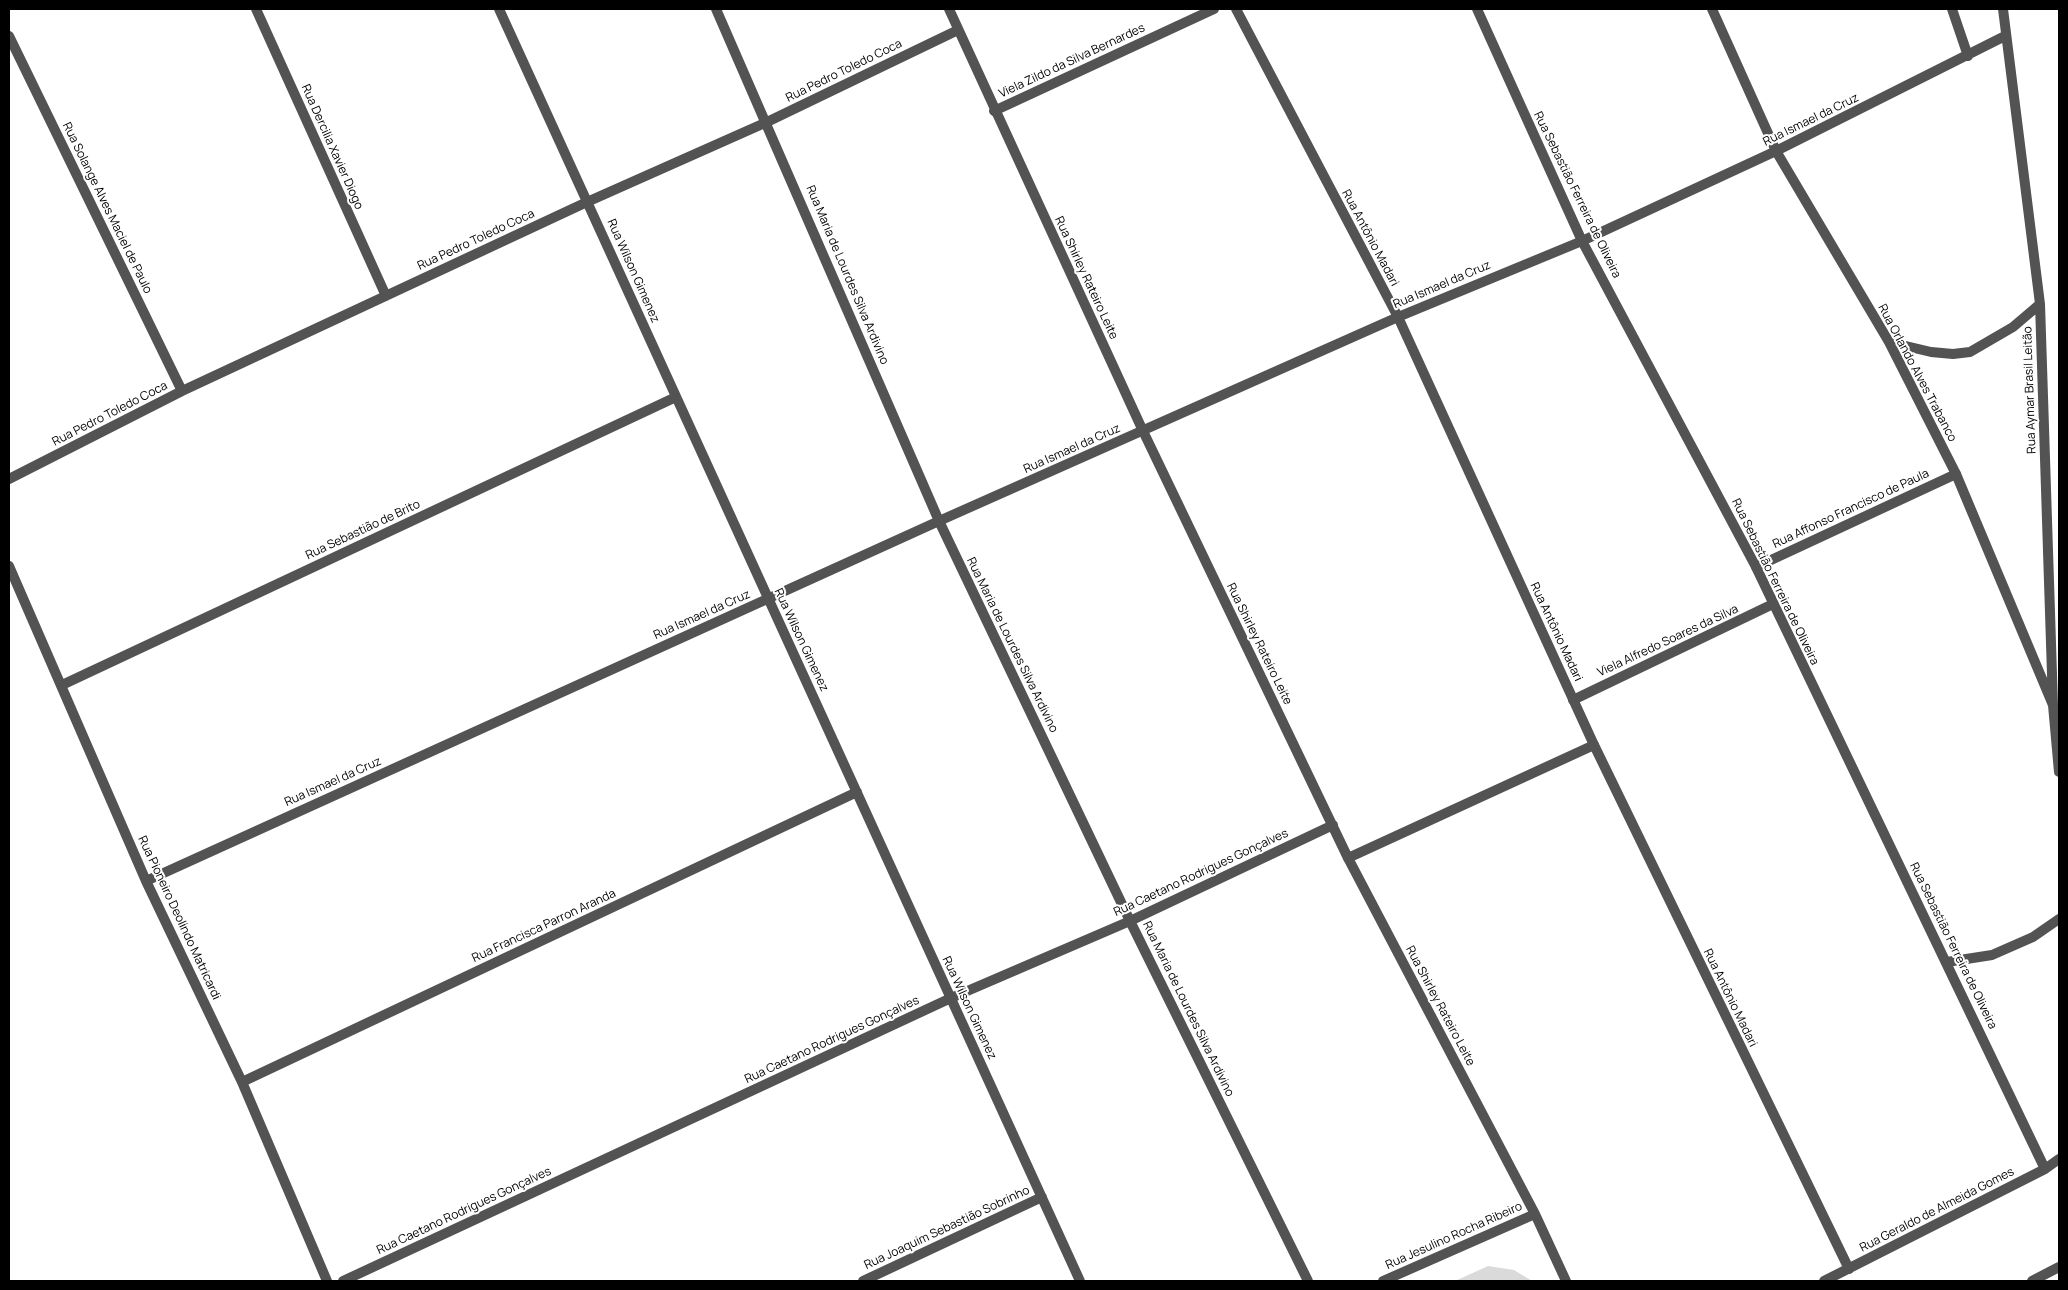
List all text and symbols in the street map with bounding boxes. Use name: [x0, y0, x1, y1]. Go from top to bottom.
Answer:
street label: Viela Zildo da Silva Bernardes: [997, 21, 1147, 101]
street label: Rua Pedro Toledo Coca: [784, 37, 904, 105]
street label: Rua Dercilia Xavier Diogo: [298, 82, 366, 212]
street label: Rua Ismael da Cruz: [1761, 91, 1861, 149]
street label: Rua Sebastião Ferreira de Oliveira: [1530, 109, 1624, 281]
street label: Rua Solange Alves Maciel de Paulo: [59, 120, 155, 296]
street label: Rua Maria de Lourdes Silva Ardivino: [803, 183, 891, 367]
street label: Rua Antônio Madari: [1338, 187, 1402, 289]
street label: Rua Pedro Toledo Coca: [415, 207, 537, 273]
street label: Rua Shirley Rateiro Leite: [1051, 214, 1121, 342]
street label: Rua Wilson Gimenez: [604, 217, 662, 325]
street label: Rua Ismael da Cruz: [1391, 258, 1493, 312]
street label: Rua Orlando Alves Trabanco: [1875, 302, 1959, 444]
street label: Rua Aymar Brasil Leitão: [2021, 326, 2039, 454]
street label: Rua Pedro Toledo Coca: [50, 379, 170, 449]
street label: Rua Ismael da Cruz: [1021, 421, 1123, 477]
street label: Rua Affonso Francisco de Paula: [1770, 466, 1932, 552]
street label: Rua Sebastião Ferreira de Oliveira: [1728, 496, 1822, 668]
street label: Rua Sebastião de Brito: [303, 497, 423, 563]
street label: Rua Maria de Lourdes Silva Ardivino: [963, 555, 1061, 735]
street label: Rua Antônio Madari: [1527, 580, 1585, 684]
street label: Rua Shirley Rateiro Leite: [1223, 581, 1295, 707]
street label: Rua Wilson Gimenez: [771, 586, 831, 694]
street label: Rua Ismael da Cruz: [651, 587, 753, 643]
street label: Viela Alfredo Soares da Silva: [1595, 602, 1741, 680]
street label: Rua Ismael da Cruz: [282, 754, 384, 810]
street label: Rua Caetano Rodrigues Gonçalves: [1111, 826, 1291, 920]
street label: Rua Pioneiro Deolindo Matricardi: [135, 834, 223, 1002]
street label: Rua Sebastião Ferreira de Oliveira: [1906, 860, 2000, 1032]
street label: Rua Francisca Parron Aranda: [470, 886, 618, 966]
street label: Rua Maria de Lourdes Silva Ardivino: [1139, 919, 1237, 1099]
street label: Rua Shirley Rateiro Leite: [1402, 944, 1478, 1068]
street label: Rua Antônio Madari: [1700, 947, 1760, 1049]
street label: Rua Wilson Gimenez: [939, 954, 999, 1062]
street label: Rua Caetano Rodrigues Gonçalves: [742, 993, 922, 1087]
street label: Rua Caetano Rodrigues Gonçalves: [374, 1164, 554, 1258]
street label: Rua Geraldo de Almeida Gomes: [1857, 1165, 2017, 1255]
street label: Rua Joaquim Sebastião Sobrinho: [862, 1183, 1032, 1273]
street label: Rua Jesulino Rocha Ribeiro: [1383, 1199, 1525, 1273]

